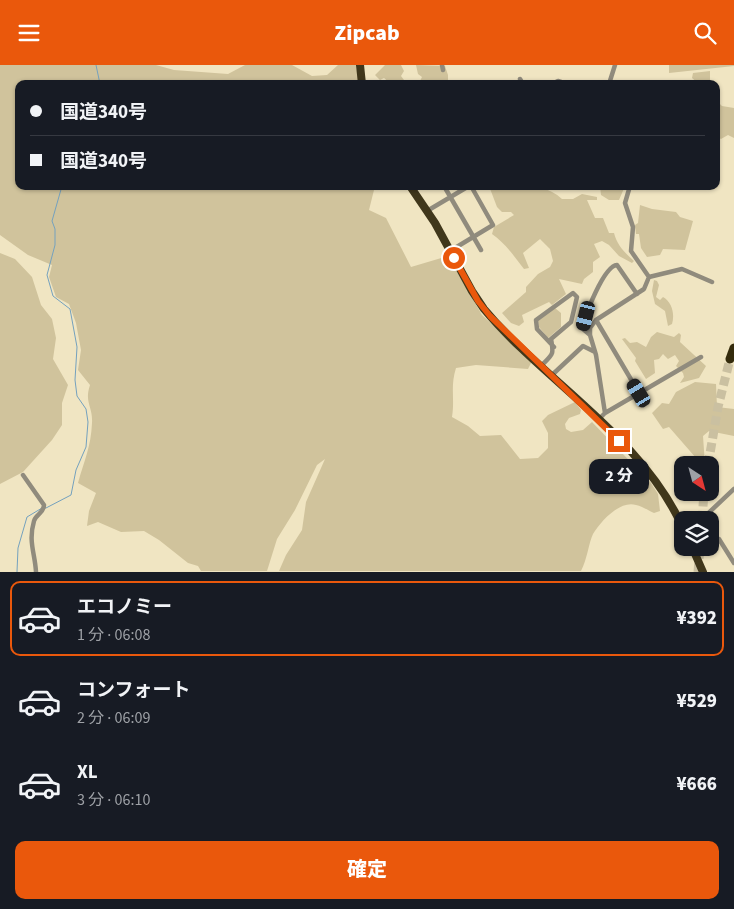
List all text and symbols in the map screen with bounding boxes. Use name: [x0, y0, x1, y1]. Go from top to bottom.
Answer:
text: Zipcab: [334, 17, 400, 49]
icon: menu: [15, 19, 43, 47]
icon: search: [691, 19, 719, 47]
text: 国道340号: [60, 99, 147, 126]
text: 国道340号: [60, 148, 147, 175]
route start: [443, 247, 465, 269]
car: [575, 300, 596, 332]
car: [624, 376, 653, 410]
route end: [608, 430, 630, 452]
north arrow: [674, 456, 719, 501]
map controls: [674, 456, 719, 556]
callout: 2 分: [589, 459, 649, 493]
text: 2 分: [605, 465, 633, 487]
button: layers: [674, 511, 719, 556]
text: エコノミー: [77, 594, 172, 621]
icon: car: [17, 596, 62, 641]
text: ¥392: [676, 605, 717, 632]
text: 1 分 · 06:08: [77, 624, 150, 646]
text: コンフォート: [77, 677, 190, 704]
icon: car: [17, 679, 62, 724]
text: ¥529: [676, 688, 717, 715]
text: 2 分 · 06:09: [77, 707, 150, 729]
text: XL: [77, 759, 98, 786]
icon: car: [17, 762, 62, 807]
text: ¥666: [676, 771, 717, 798]
text: 3 分 · 06:10: [77, 789, 150, 811]
button: 確定: [15, 841, 719, 899]

